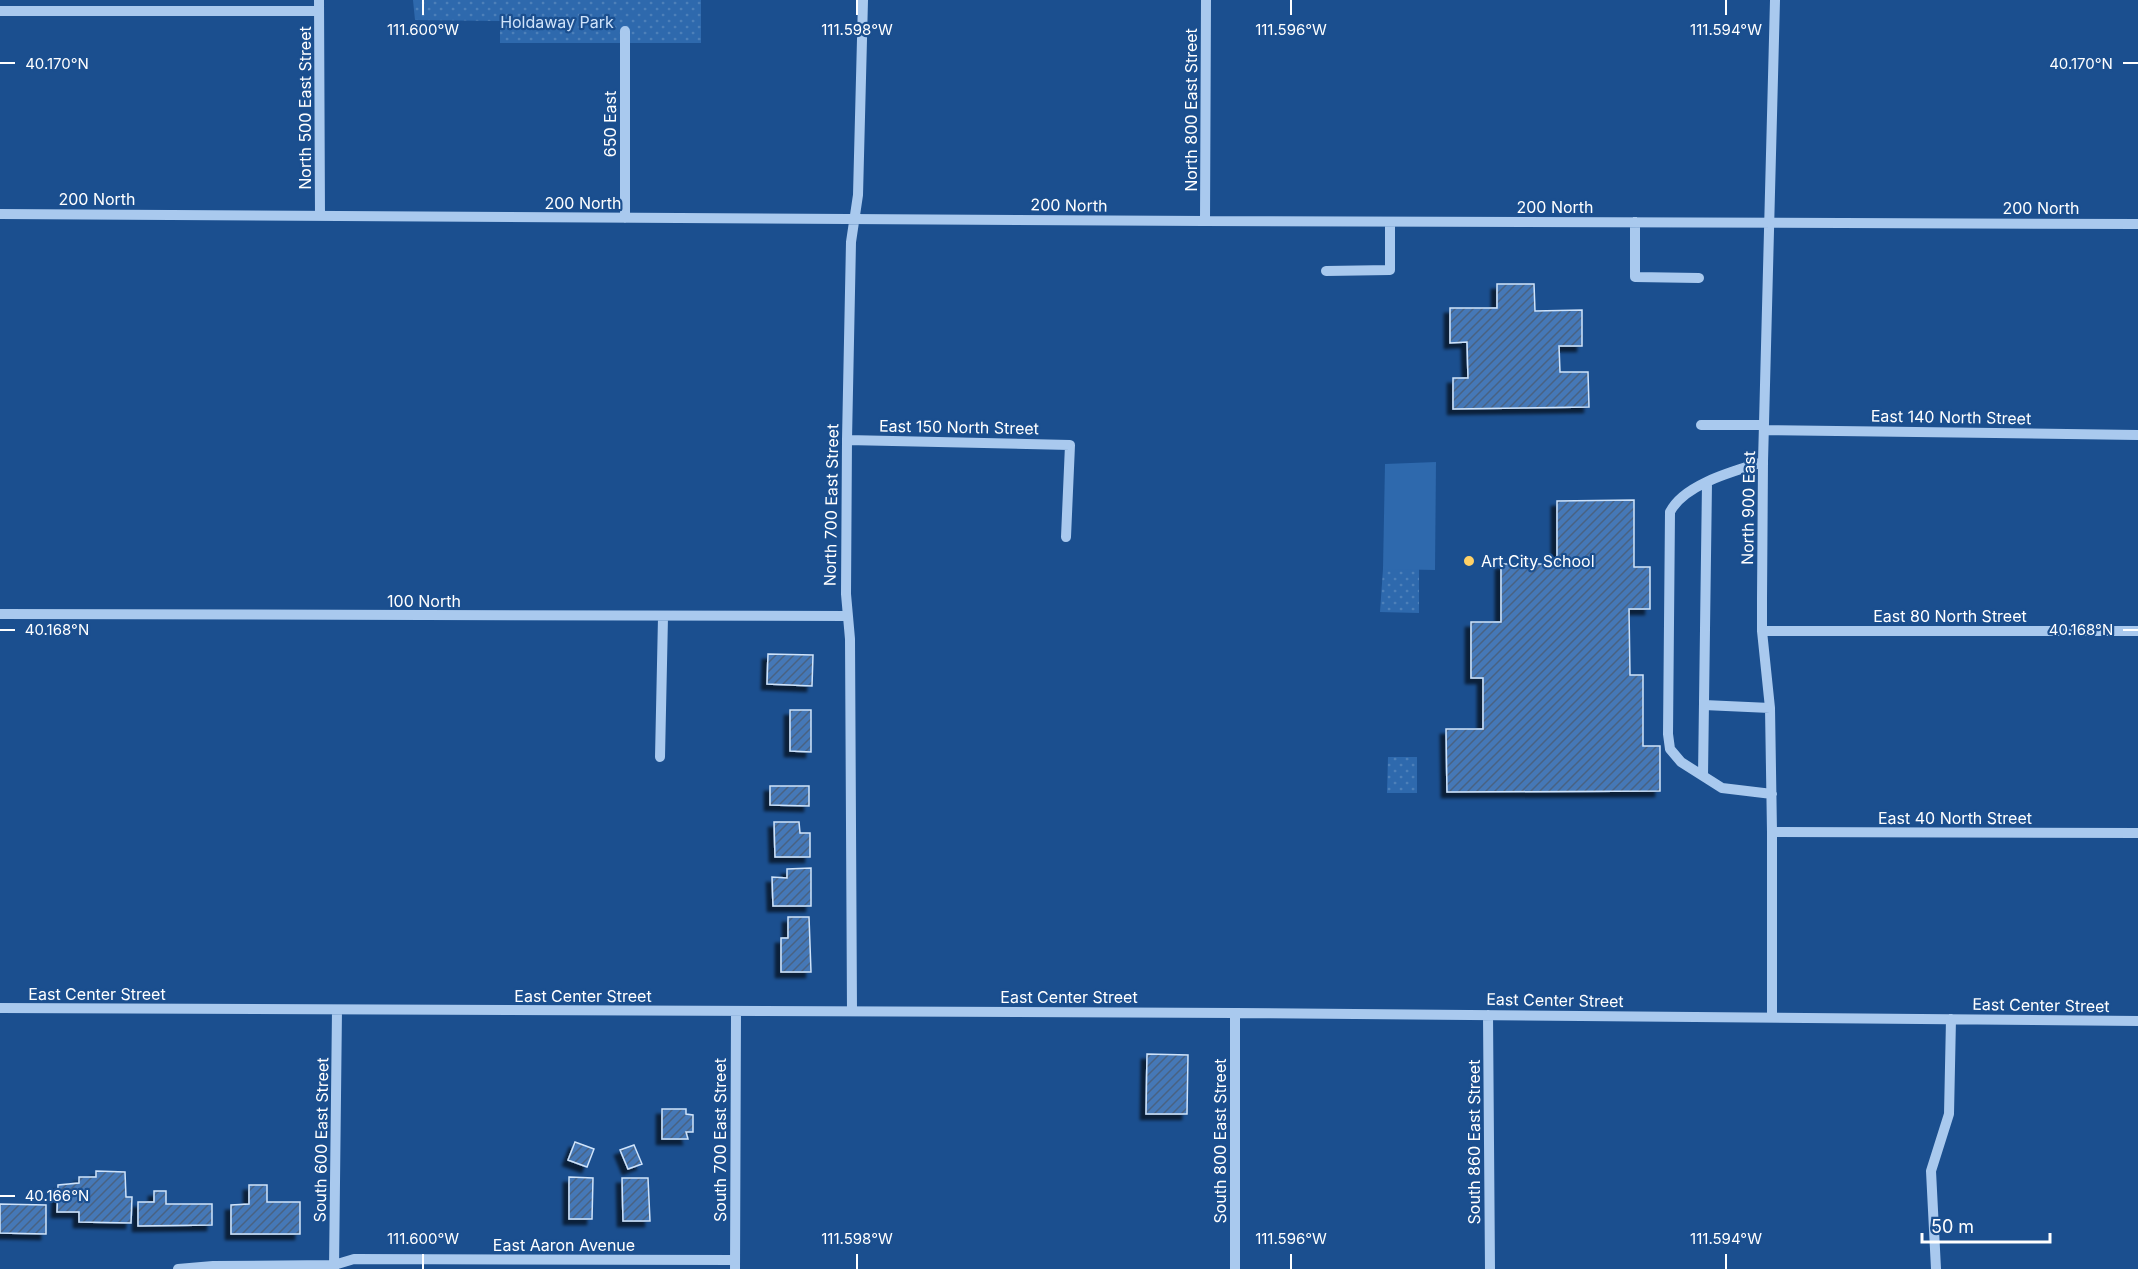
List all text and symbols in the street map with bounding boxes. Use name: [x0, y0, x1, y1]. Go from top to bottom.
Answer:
park label: Holdaway Park: [500, 12, 614, 32]
text: 111.600°W: [387, 20, 459, 39]
text: 111.598°W: [821, 20, 893, 39]
text: 111.596°W: [1255, 20, 1327, 39]
text: 111.594°W: [1690, 20, 1762, 39]
street label: North 500 East Street: [295, 26, 315, 190]
street label: North 800 East Street: [1181, 28, 1201, 192]
text: 40.170°N: [25, 54, 89, 73]
text: 40.170°N: [2049, 54, 2113, 73]
street label: 650 East: [600, 91, 620, 157]
street label: 200 North: [58, 189, 136, 209]
street label: 200 North: [544, 193, 622, 213]
street label: 200 North: [1030, 194, 1108, 216]
street label: 200 North: [1516, 197, 1594, 217]
street label: 200 North: [2002, 198, 2080, 218]
street label: East 140 North Street: [1871, 406, 2031, 428]
street label: East 150 North Street: [879, 416, 1039, 438]
street label: North 700 East Street: [820, 424, 842, 586]
street label: North 900 East: [1737, 451, 1759, 565]
place label: Art City School: [1481, 551, 1595, 571]
marker: Art City School: [1462, 554, 1476, 568]
street label: 100 North: [387, 591, 461, 611]
street label: East 80 North Street: [1873, 606, 2027, 626]
text: 40.168°N: [25, 620, 89, 639]
text: 40.168°N: [2049, 620, 2113, 639]
street label: East 40 North Street: [1878, 808, 2032, 828]
street label: East Center Street: [28, 984, 166, 1004]
street label: East Center Street: [514, 986, 652, 1006]
street label: East Center Street: [1000, 987, 1138, 1007]
street label: East Center Street: [1486, 989, 1624, 1011]
street label: East Center Street: [1972, 994, 2110, 1016]
street label: South 600 East Street: [310, 1057, 332, 1223]
street label: South 700 East Street: [710, 1058, 730, 1222]
street label: South 800 East Street: [1210, 1058, 1230, 1224]
street label: South 860 East Street: [1464, 1060, 1484, 1224]
text: 40.166°N: [25, 1186, 89, 1205]
scale bar: [1922, 1206, 2050, 1244]
text: 50 m: [1931, 1216, 1974, 1237]
text: 111.600°W: [387, 1229, 459, 1248]
text: 111.598°W: [821, 1229, 893, 1248]
text: 111.596°W: [1255, 1229, 1327, 1248]
text: 111.594°W: [1690, 1229, 1762, 1248]
street label: East Aaron Avenue: [493, 1235, 635, 1255]

